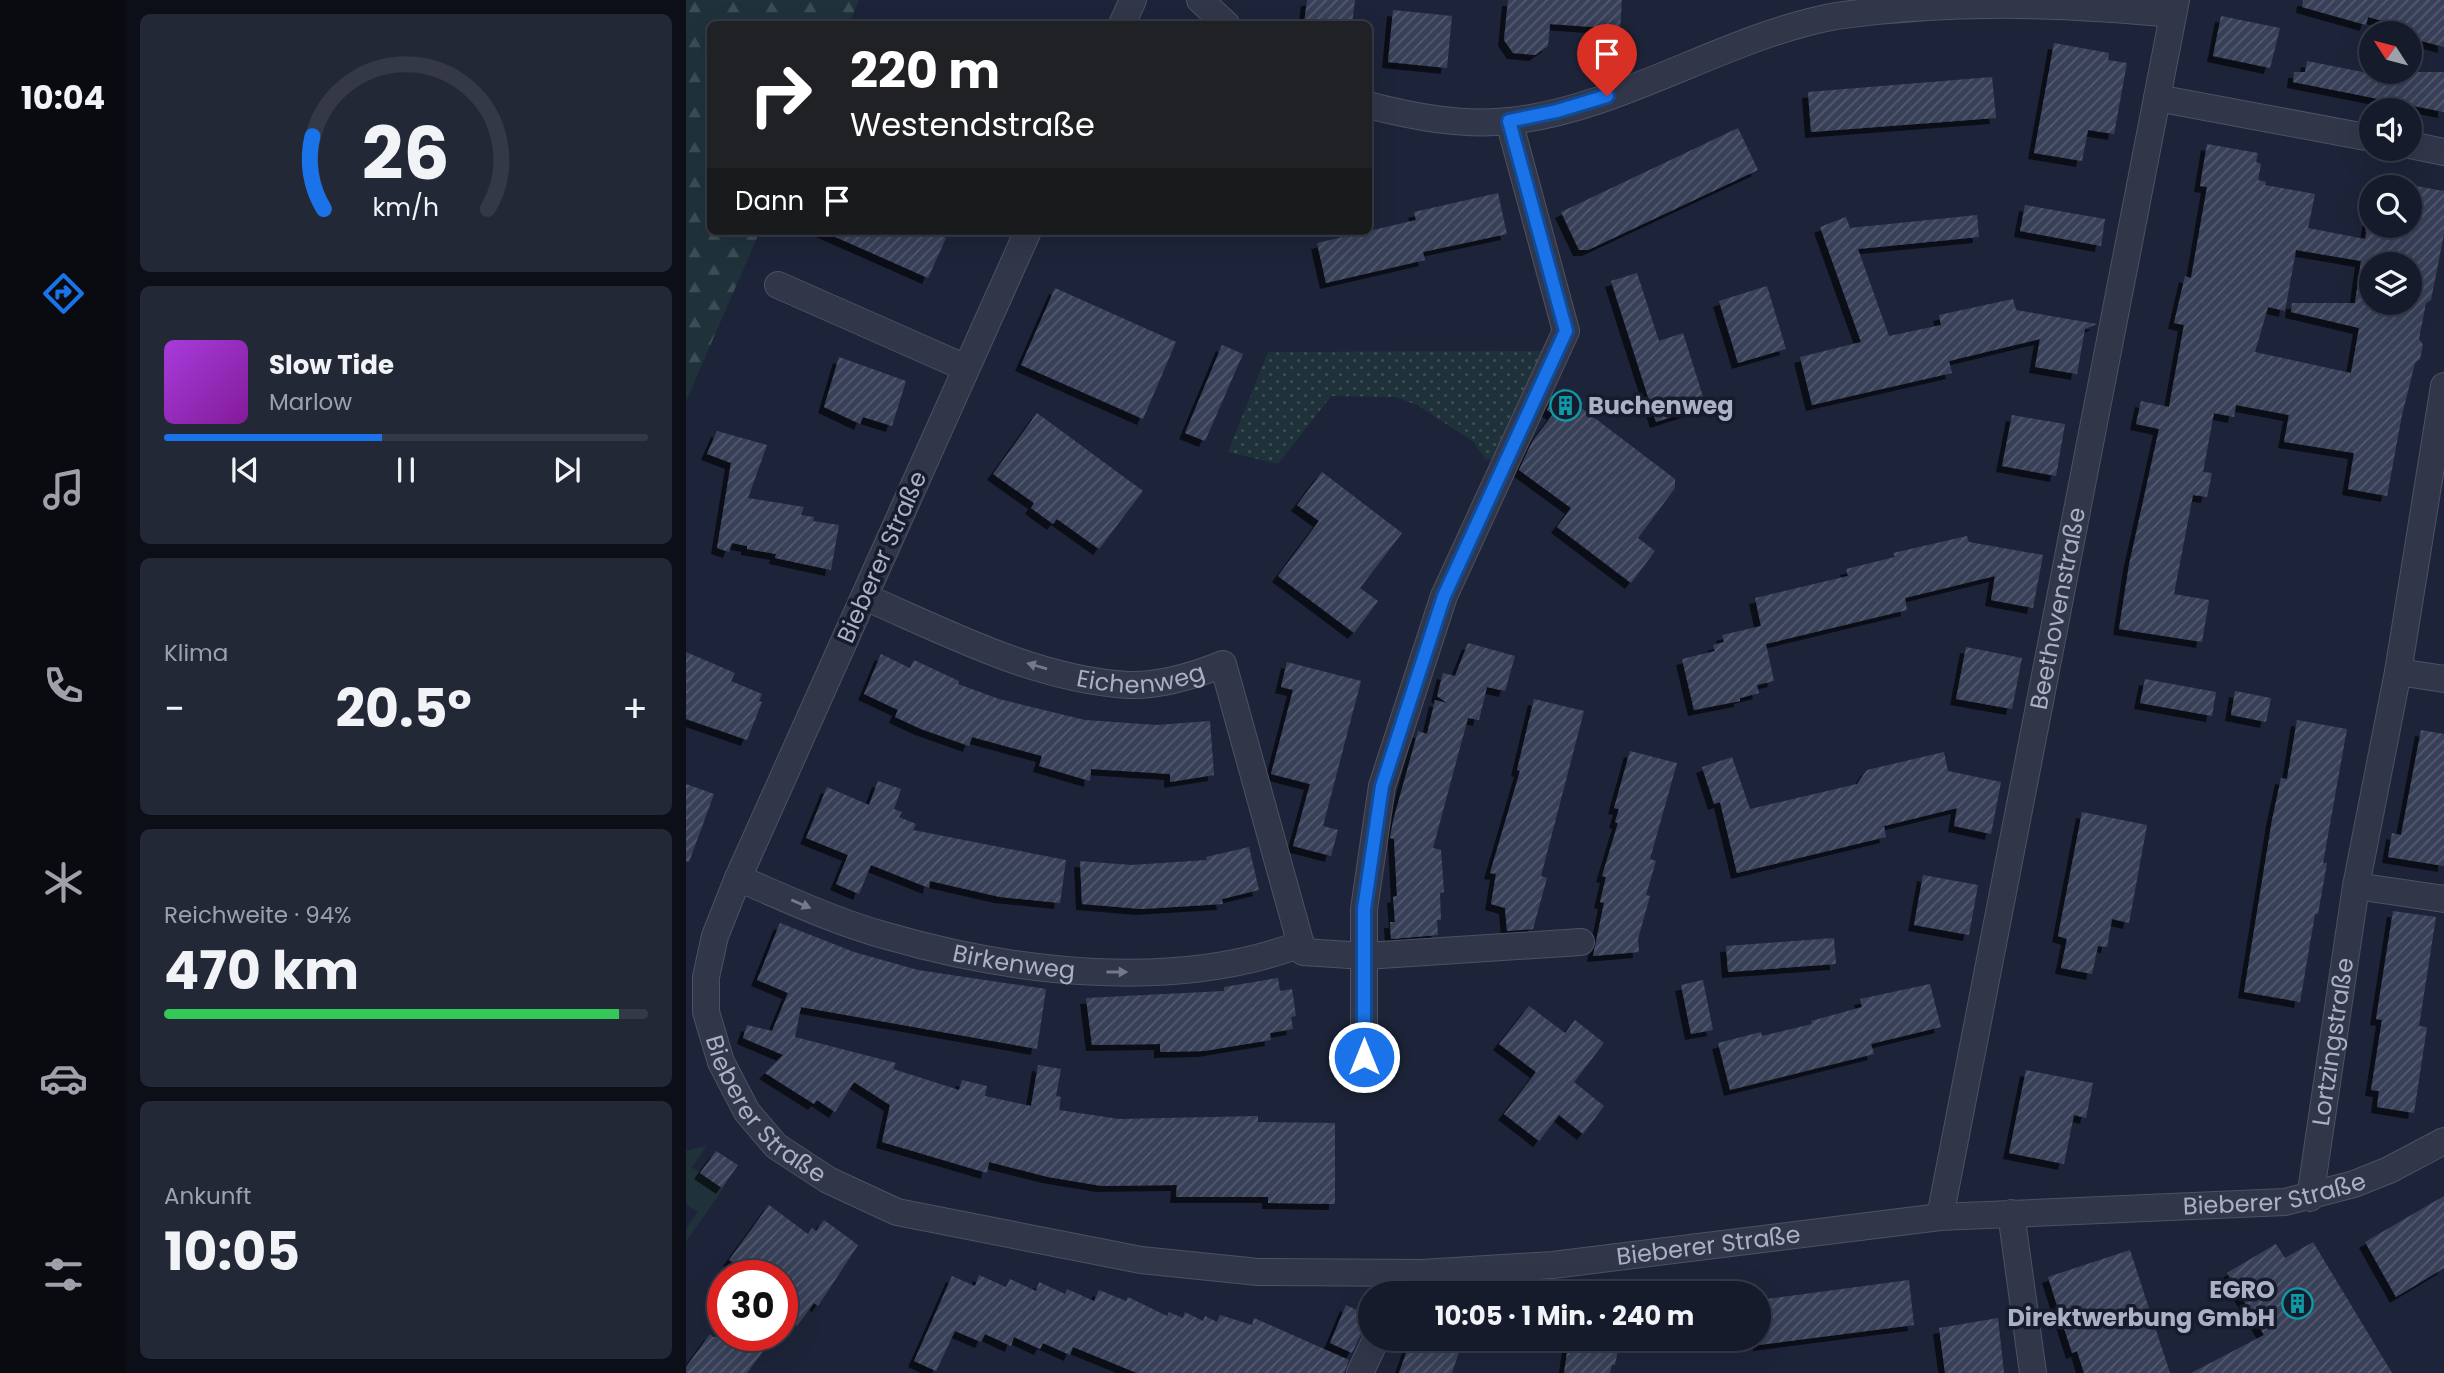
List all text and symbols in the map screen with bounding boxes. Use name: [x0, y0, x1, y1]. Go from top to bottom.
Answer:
north arrow: [2359, 21, 2422, 84]
map controls: [2359, 21, 2422, 315]
pin: [1577, 24, 1637, 96]
icon: arrive: [1588, 35, 1626, 73]
text: 220 m: [850, 37, 1000, 105]
icon: right: [735, 49, 826, 140]
text: 10:04: [21, 75, 105, 120]
button: sound: [2359, 98, 2422, 161]
text: Westendstraße: [850, 102, 1095, 147]
text: 26: [362, 103, 450, 204]
button: search: [2359, 175, 2422, 238]
icon: arrive: [818, 182, 856, 220]
text: Dann: [735, 183, 804, 219]
text: km/h: [373, 190, 439, 225]
button: layers: [2359, 252, 2422, 315]
icon: directions: [39, 269, 88, 318]
text: Slow Tide: [269, 347, 394, 383]
text: Marlow: [269, 386, 352, 418]
building icon: Buchenweg: [1548, 389, 1582, 423]
place label: Buchenweg: [1588, 389, 1734, 422]
icon: previous: [226, 451, 264, 489]
icon: pause: [387, 451, 425, 489]
icon: next: [548, 451, 586, 489]
icon: music: [39, 465, 88, 514]
street label: Bieberer Straße: [829, 466, 934, 648]
street label: Beethovenstraße: [2022, 504, 2093, 712]
text: Klima: [164, 637, 228, 669]
street label: Eichenweg: [1074, 655, 1209, 701]
one-way arrow: [1026, 660, 1047, 670]
icon: phone: [39, 661, 88, 710]
text: 20.5°: [335, 672, 472, 745]
text: −: [164, 682, 185, 735]
text: +: [622, 682, 648, 735]
icon: climate: [39, 858, 88, 907]
text: Reichweite · 94%: [164, 899, 352, 931]
one-way arrow: [790, 899, 811, 910]
text: 470 km: [164, 934, 359, 1007]
street label: Birkenweg: [950, 936, 1076, 987]
street label: Lortzingstraße: [2304, 955, 2361, 1128]
one-way arrow: [1107, 966, 1129, 978]
position arrow: [1327, 1020, 1401, 1094]
street label: Bieberer Straße: [698, 1031, 833, 1191]
icon: car: [39, 1054, 88, 1103]
street label: Bieberer Straße: [2182, 1164, 2371, 1222]
text: Ankunft: [164, 1180, 251, 1212]
text: 10:05: [164, 1215, 300, 1288]
street label: Bieberer Straße: [1614, 1217, 1802, 1273]
icon: filters: [39, 1250, 88, 1299]
speed limit sign: 30: [707, 1260, 798, 1351]
place label: EGRO Direktwerbung GmbH: [2007, 1273, 2275, 1334]
building icon: EGRO Direktwerbung GmbH: [2281, 1287, 2315, 1321]
text: 10:05 · 1 Min. · 240 m: [1435, 1298, 1694, 1334]

